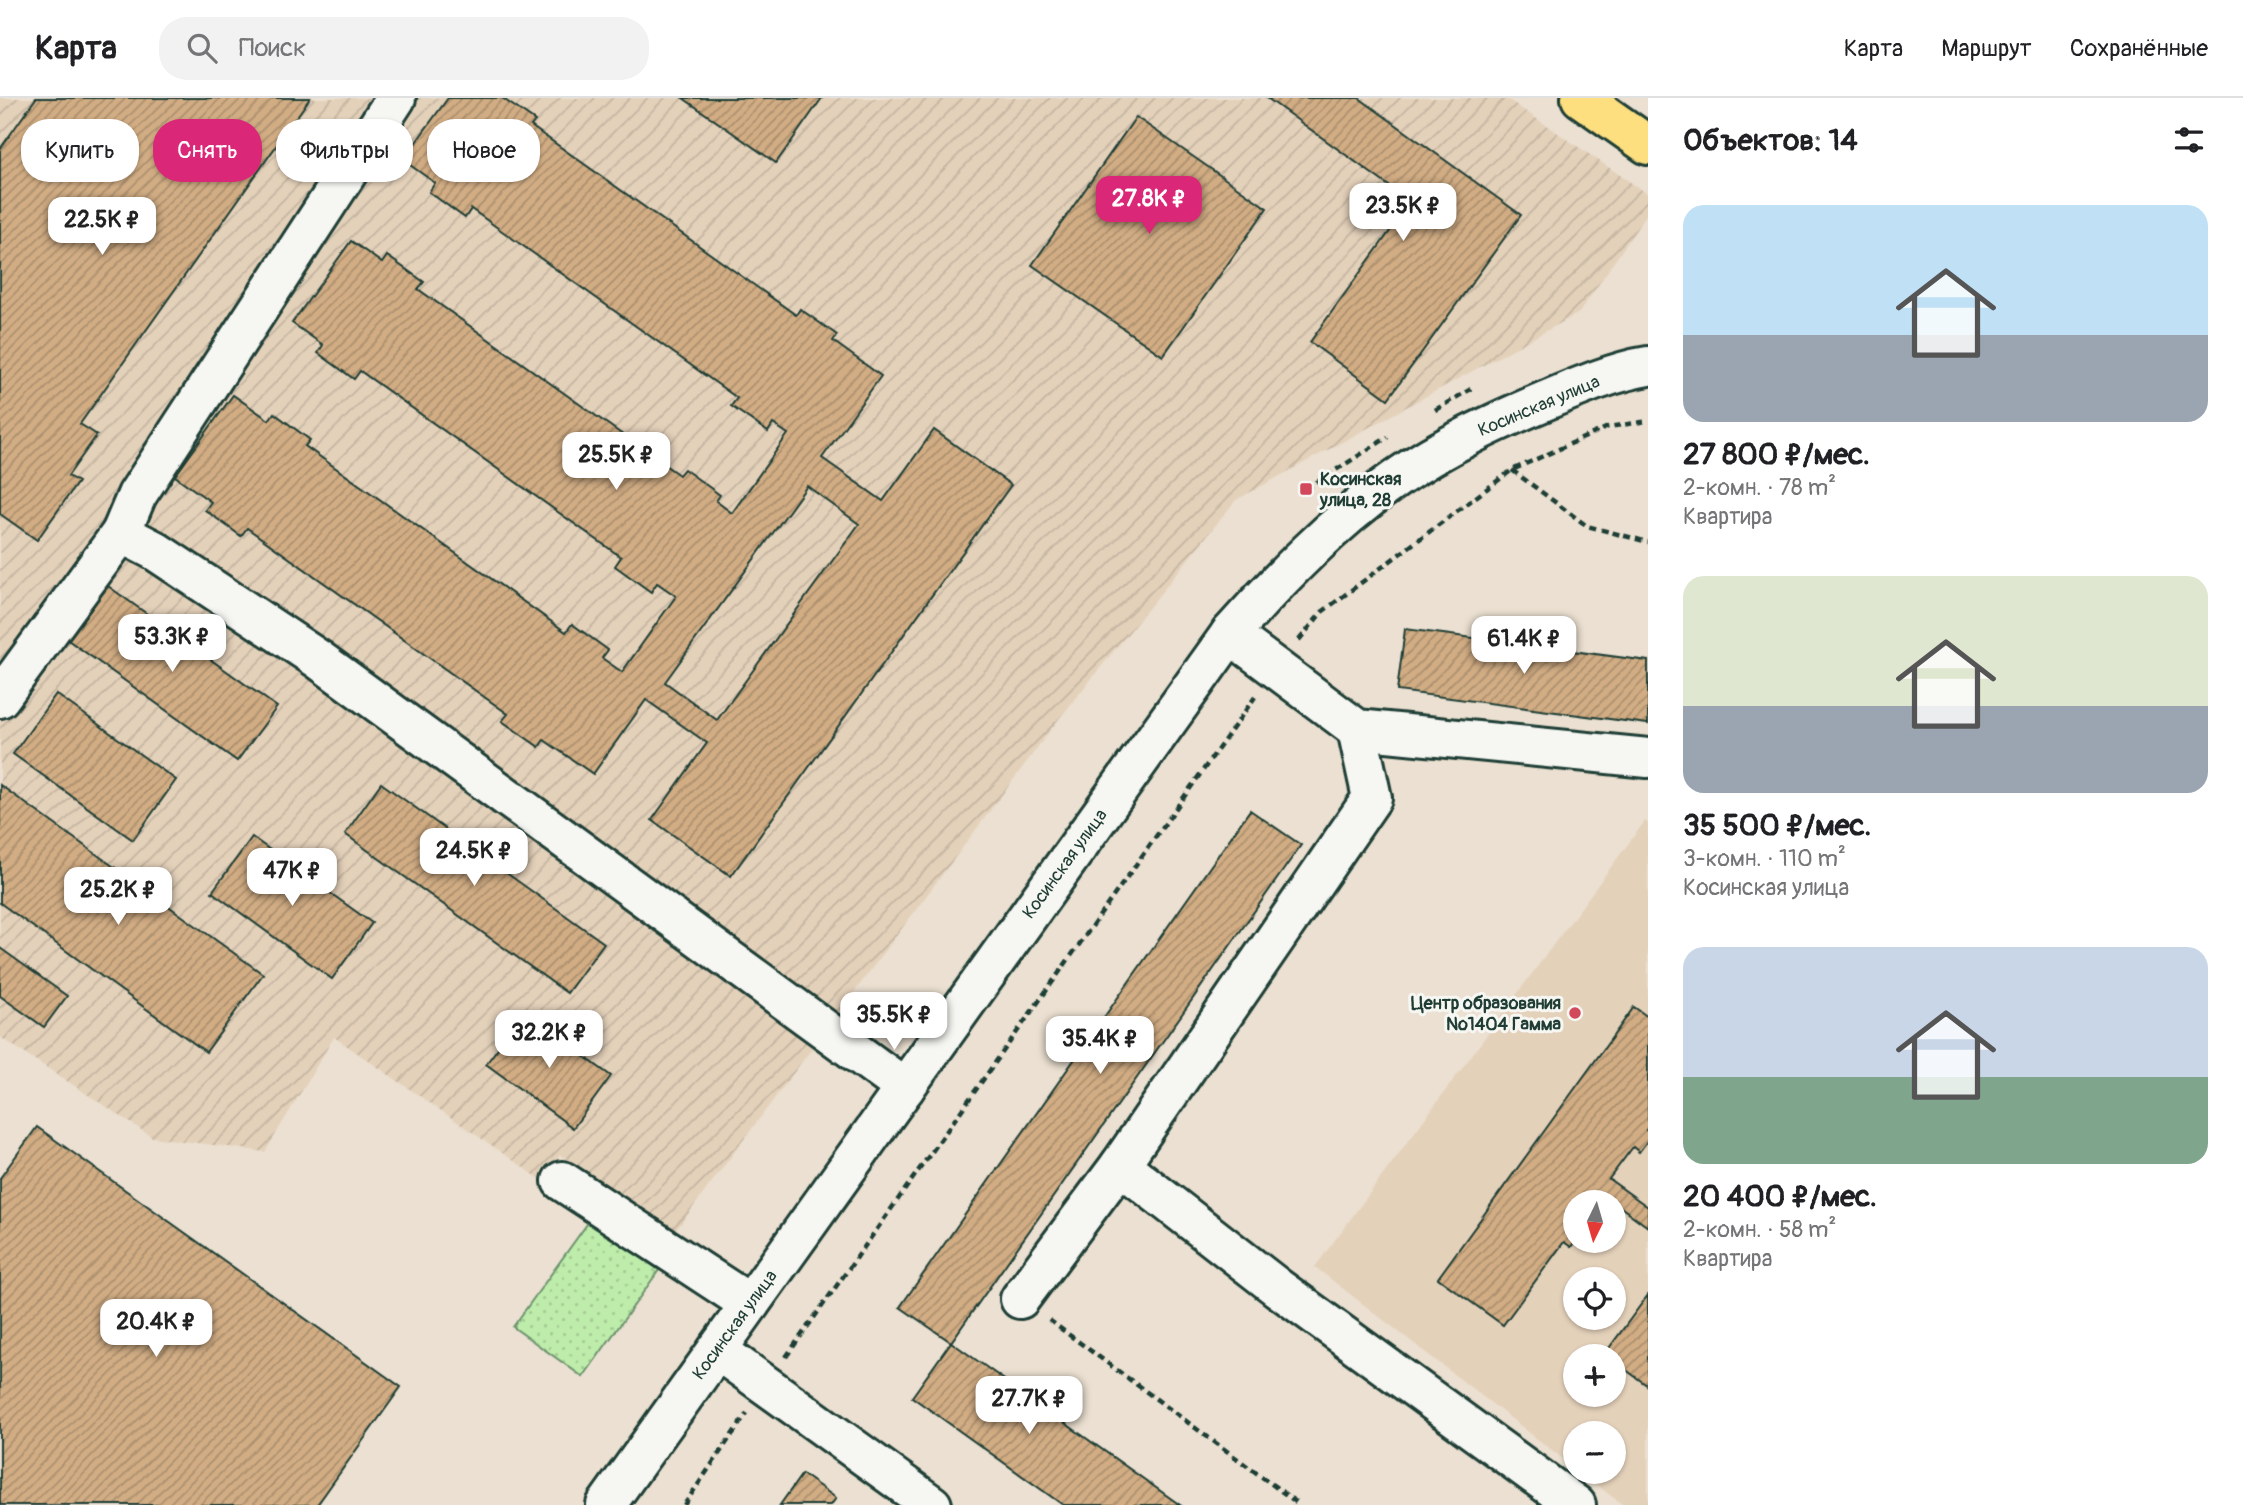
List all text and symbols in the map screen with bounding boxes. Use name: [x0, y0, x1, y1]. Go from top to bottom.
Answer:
search box: [159, 17, 649, 80]
text: Карта: [35, 28, 117, 69]
icon: search: [183, 29, 221, 67]
text: Поиск: [239, 32, 307, 64]
text: Карта: [1844, 34, 1903, 63]
text: Маршрут: [1941, 34, 2032, 63]
text: Сохранённые: [2070, 34, 2208, 63]
chip: Купить: [21, 119, 139, 182]
chip: Снять: [153, 119, 262, 182]
chip: Фильтры: [276, 119, 413, 182]
chip: Новое: [427, 119, 540, 182]
icon: filters: [2170, 121, 2208, 159]
text: Объектов: 14: [1683, 122, 1858, 159]
pin: 27.8K ₽: [1084, 176, 1214, 236]
text: 27.8K ₽: [1112, 184, 1186, 213]
pin: 23.5K ₽: [1338, 184, 1468, 243]
text: 23.5K ₽: [1365, 191, 1441, 220]
pin: 22.5K ₽: [37, 198, 167, 257]
text: 22.5K ₽: [64, 205, 140, 234]
icon: home: [1883, 250, 2009, 376]
street label: Косинская улица: [1475, 370, 1603, 442]
pin: 25.5K ₽: [551, 432, 681, 492]
text: 27 800 ₽/мес.: [1683, 436, 1870, 473]
text: 25.5K ₽: [578, 440, 654, 469]
place label: Косинская улица, 28: [1319, 468, 1401, 512]
text: 2-комн. · 78 m²: [1683, 473, 1836, 502]
marker: Косинская улица, 28: [1298, 481, 1314, 497]
text: Квартира: [1683, 502, 1772, 531]
pin: 53.3K ₽: [107, 614, 237, 674]
pin: 61.4K ₽: [1459, 616, 1589, 676]
icon: home: [1883, 621, 2009, 747]
text: 53.3K ₽: [134, 622, 210, 651]
text: 61.4K ₽: [1487, 624, 1561, 653]
street label: Косинская улица: [1017, 805, 1113, 923]
text: 35 500 ₽/мес.: [1683, 807, 1871, 844]
pin: 24.5K ₽: [409, 828, 539, 888]
text: 24.5K ₽: [436, 836, 512, 865]
text: 3-комн. · 110 m²: [1683, 844, 1846, 873]
pin: 47K ₽: [243, 848, 341, 908]
text: 47K ₽: [263, 856, 321, 885]
pin: 25.2K ₽: [53, 868, 183, 927]
text: Косинская улица: [1683, 873, 1849, 902]
text: 25.2K ₽: [80, 875, 156, 904]
pin: 35.5K ₽: [829, 992, 959, 1052]
place label: Центр образования №1404 Гамма: [1411, 992, 1562, 1036]
icon: home: [1883, 992, 2009, 1118]
text: 35.5K ₽: [856, 1000, 932, 1029]
marker: Центр образования №1404 Гамма: [1567, 1005, 1583, 1021]
pin: 32.2K ₽: [484, 1010, 614, 1070]
pin: 35.4K ₽: [1035, 1016, 1165, 1076]
text: 32.2K ₽: [511, 1018, 587, 1047]
text: 35.4K ₽: [1062, 1024, 1138, 1053]
text: 20 400 ₽/мес.: [1683, 1178, 1877, 1215]
north arrow: [1563, 1190, 1626, 1253]
map controls: [1563, 1190, 1626, 1484]
text: 2-комн. · 58 m²: [1683, 1215, 1836, 1244]
text: Квартира: [1683, 1244, 1772, 1273]
street label: Косинская улица: [687, 1266, 783, 1384]
button: locate: [1563, 1267, 1626, 1330]
pin: 20.4K ₽: [91, 1300, 221, 1359]
text: 20.4K ₽: [116, 1307, 196, 1336]
button: +: [1563, 1344, 1626, 1407]
pin: 27.7K ₽: [964, 1376, 1094, 1436]
text: 27.7K ₽: [992, 1384, 1066, 1413]
button: −: [1563, 1421, 1626, 1484]

